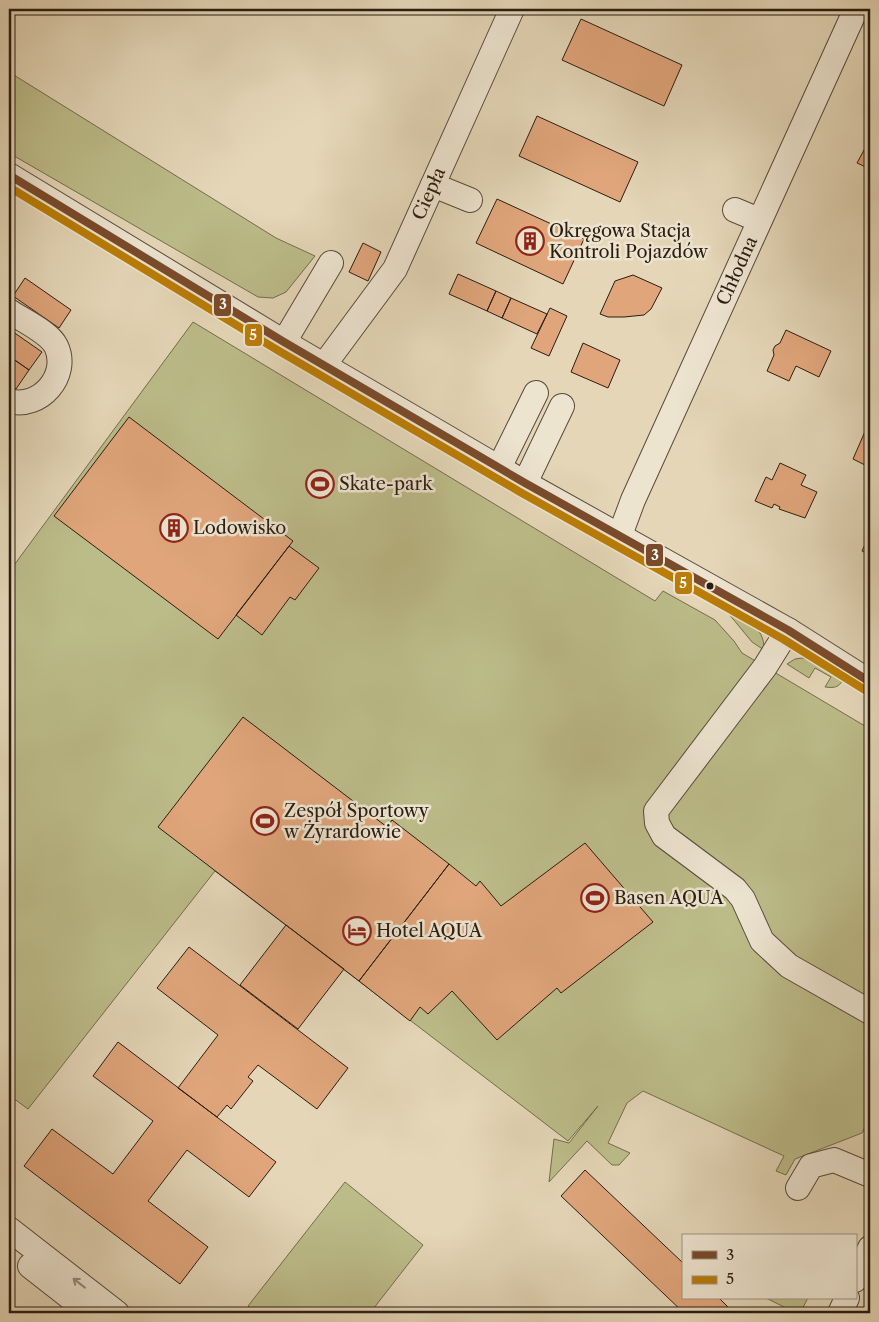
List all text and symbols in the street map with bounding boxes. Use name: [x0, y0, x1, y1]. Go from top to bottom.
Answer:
street label: Ciepła: [407, 163, 451, 224]
place label: Okręgowa Stacja Kontroli Pojazdów: [549, 220, 709, 263]
building icon: Okręgowa Stacja Kontroli Pojazdów: [515, 226, 545, 256]
street label: Chłodna: [712, 232, 762, 309]
line badge: 3: [213, 293, 232, 317]
text: 3: [219, 295, 227, 313]
line badge: 5: [244, 323, 263, 347]
text: 5: [249, 326, 257, 344]
sports icon: Skate-park: [305, 469, 335, 499]
place label: Skate-park: [339, 473, 434, 495]
building icon: Lodowisko: [159, 513, 189, 543]
place label: Lodowisko: [193, 517, 286, 539]
line badge: 3: [645, 543, 664, 567]
text: 3: [651, 546, 659, 564]
line badge: 5: [674, 571, 693, 595]
text: 5: [679, 574, 687, 592]
unlabelled marker: [705, 581, 715, 591]
place label: Zespół Sportowy w Żyrardowie: [283, 800, 430, 843]
sports icon: Zespół Sportowy w Żyrardowie: [250, 806, 280, 836]
sports icon: Basen AQUA: [580, 883, 610, 913]
place label: Basen AQUA: [614, 887, 724, 909]
hotel icon: Hotel AQUA: [342, 916, 372, 946]
place label: Hotel AQUA: [376, 920, 483, 942]
legend: [682, 1234, 856, 1300]
text: 3: [726, 1245, 734, 1264]
text: 5: [726, 1269, 734, 1288]
one-way arrow: [73, 1278, 86, 1289]

